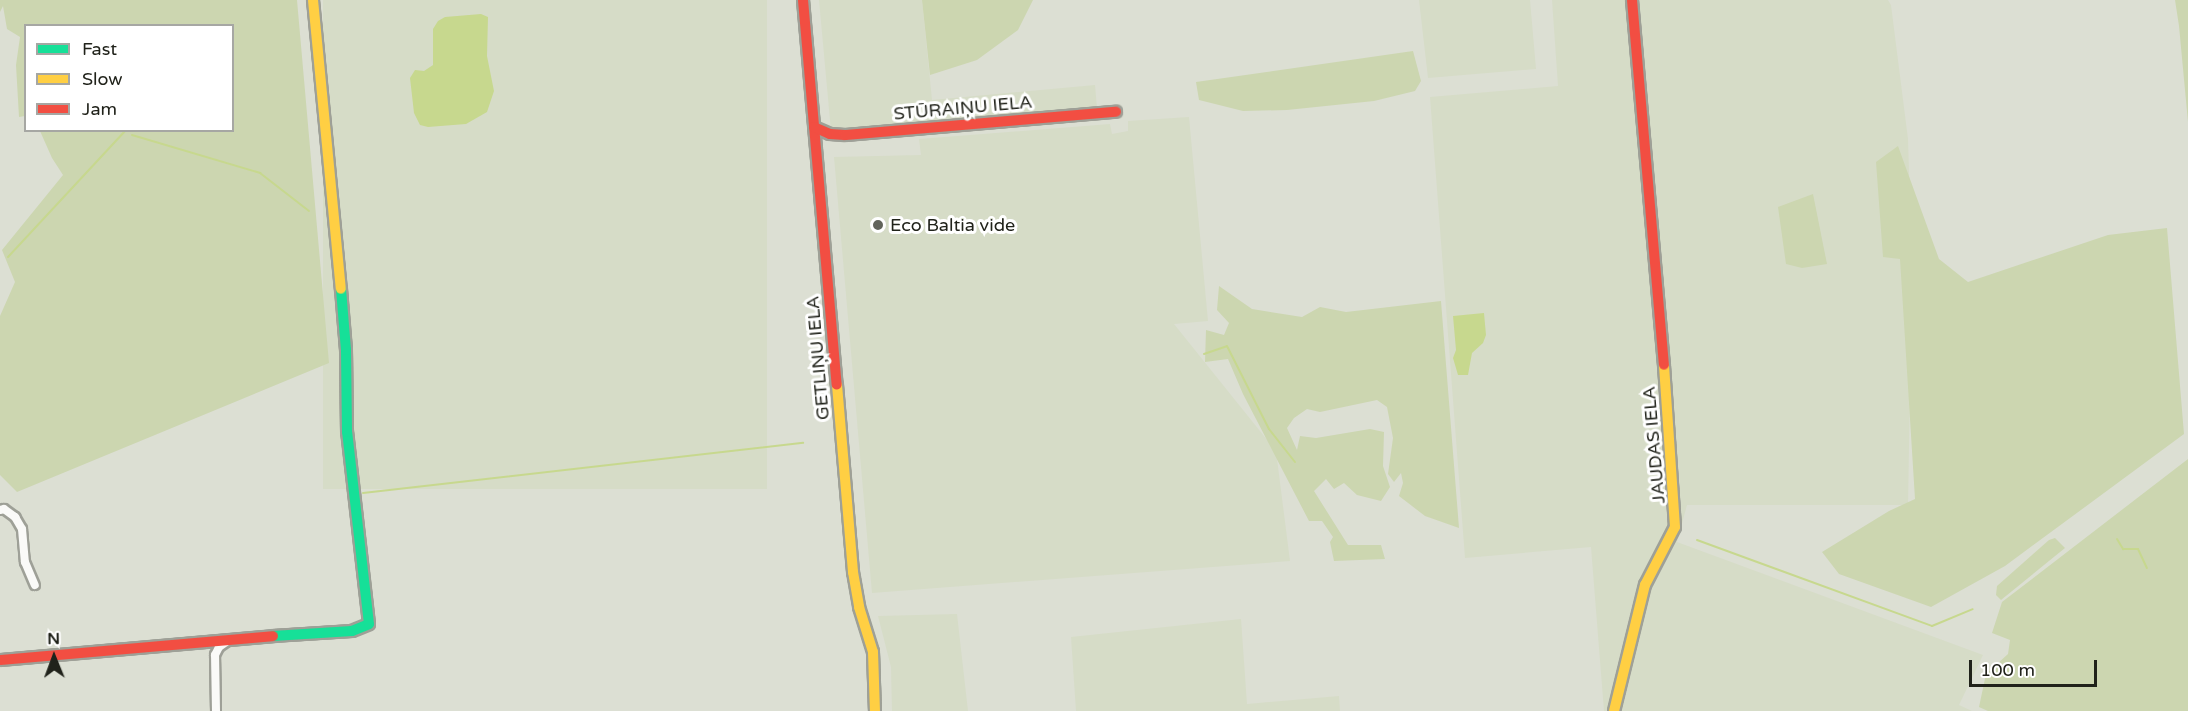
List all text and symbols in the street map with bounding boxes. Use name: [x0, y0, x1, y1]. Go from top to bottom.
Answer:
legend: [24, 24, 234, 132]
text: Fast: [82, 38, 117, 60]
text: Slow: [82, 68, 123, 90]
street label: STŪRAIŅU IELA: [893, 91, 1033, 125]
text: Jam: [82, 98, 117, 120]
place label: Eco Baltia vide: [890, 214, 1015, 236]
marker: Eco Baltia vide: [871, 218, 885, 232]
street label: GETLIŅU IELA: [802, 295, 834, 421]
street label: JAUDAS IELA: [1638, 385, 1670, 505]
north arrow: [24, 627, 84, 687]
text: N: [47, 629, 60, 649]
scale bar: [1972, 648, 2100, 686]
text: 100 m: [1980, 659, 2035, 681]

